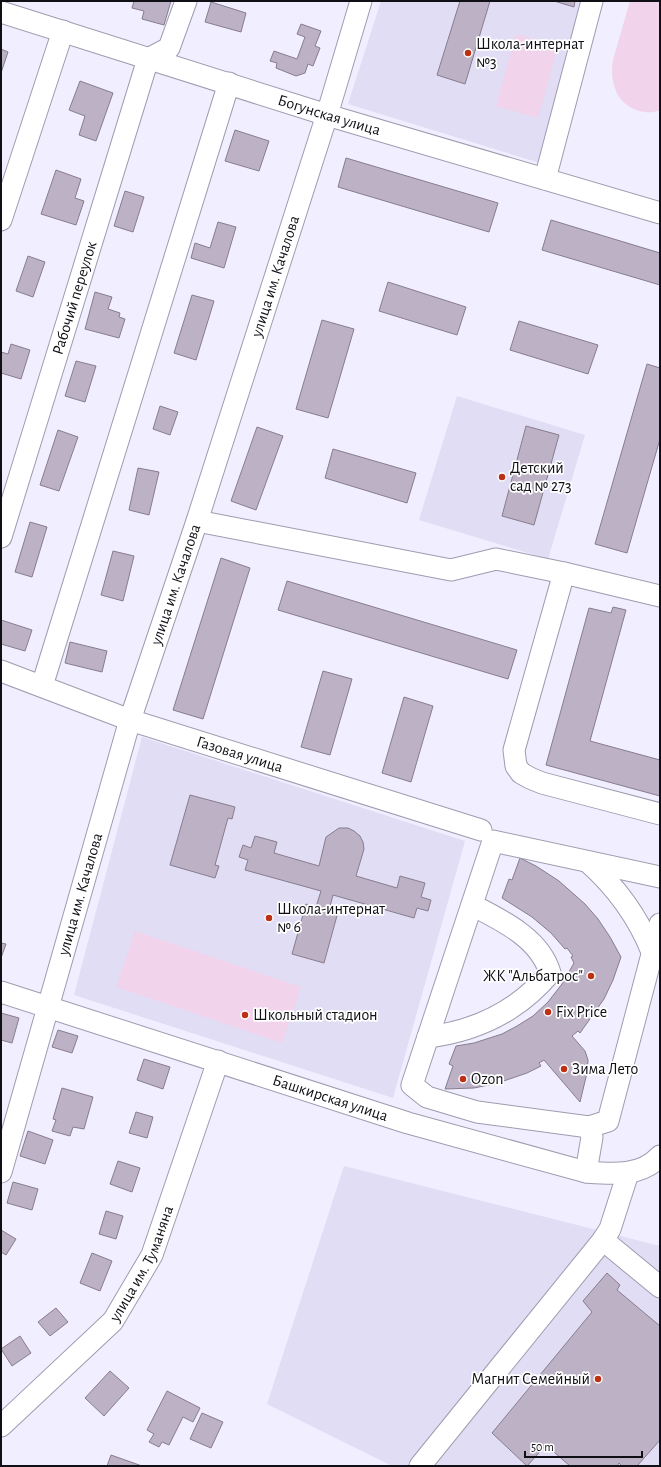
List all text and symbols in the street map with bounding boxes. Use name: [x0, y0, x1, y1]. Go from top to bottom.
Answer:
place label: Школа-интернат №3: [476, 36, 584, 70]
marker: Школа-интернат №3: [463, 48, 473, 58]
street label: Богунская улица: [276, 92, 382, 138]
street label: улица им. Качалова: [248, 214, 302, 340]
street label: Рабочий переулок: [50, 239, 100, 357]
place label: Детский сад № 273: [510, 460, 572, 494]
marker: Детский сад № 273: [497, 472, 507, 482]
street label: улица им. Качалова: [148, 522, 203, 648]
street label: Газовая улица: [195, 733, 285, 775]
street label: улица им. Качалова: [55, 831, 105, 958]
place label: Школа-интернат № 6: [277, 901, 385, 935]
marker: Школа-интернат № 6: [264, 913, 274, 923]
place label: ЖК "Альбатрос": [483, 968, 583, 984]
marker: ЖК "Альбатрос": [586, 971, 596, 981]
place label: Fix Price: [556, 1004, 607, 1020]
place label: Школьный стадион: [253, 1007, 378, 1023]
marker: Fix Price: [543, 1007, 553, 1017]
marker: Школьный стадион: [240, 1010, 250, 1020]
place label: Зима Лето: [572, 1061, 638, 1077]
marker: Зима Лето: [559, 1064, 569, 1074]
place label: Ozon: [471, 1071, 503, 1087]
street label: Башкирская улица: [271, 1072, 390, 1124]
marker: Ozon: [458, 1074, 468, 1084]
street label: улица им. Туманяна: [106, 1204, 176, 1326]
place label: Магнит Семейный: [471, 1371, 590, 1387]
marker: Магнит Семейный: [593, 1374, 603, 1384]
scale bar: [525, 1433, 642, 1459]
text: 50 m: [531, 1441, 554, 1453]

